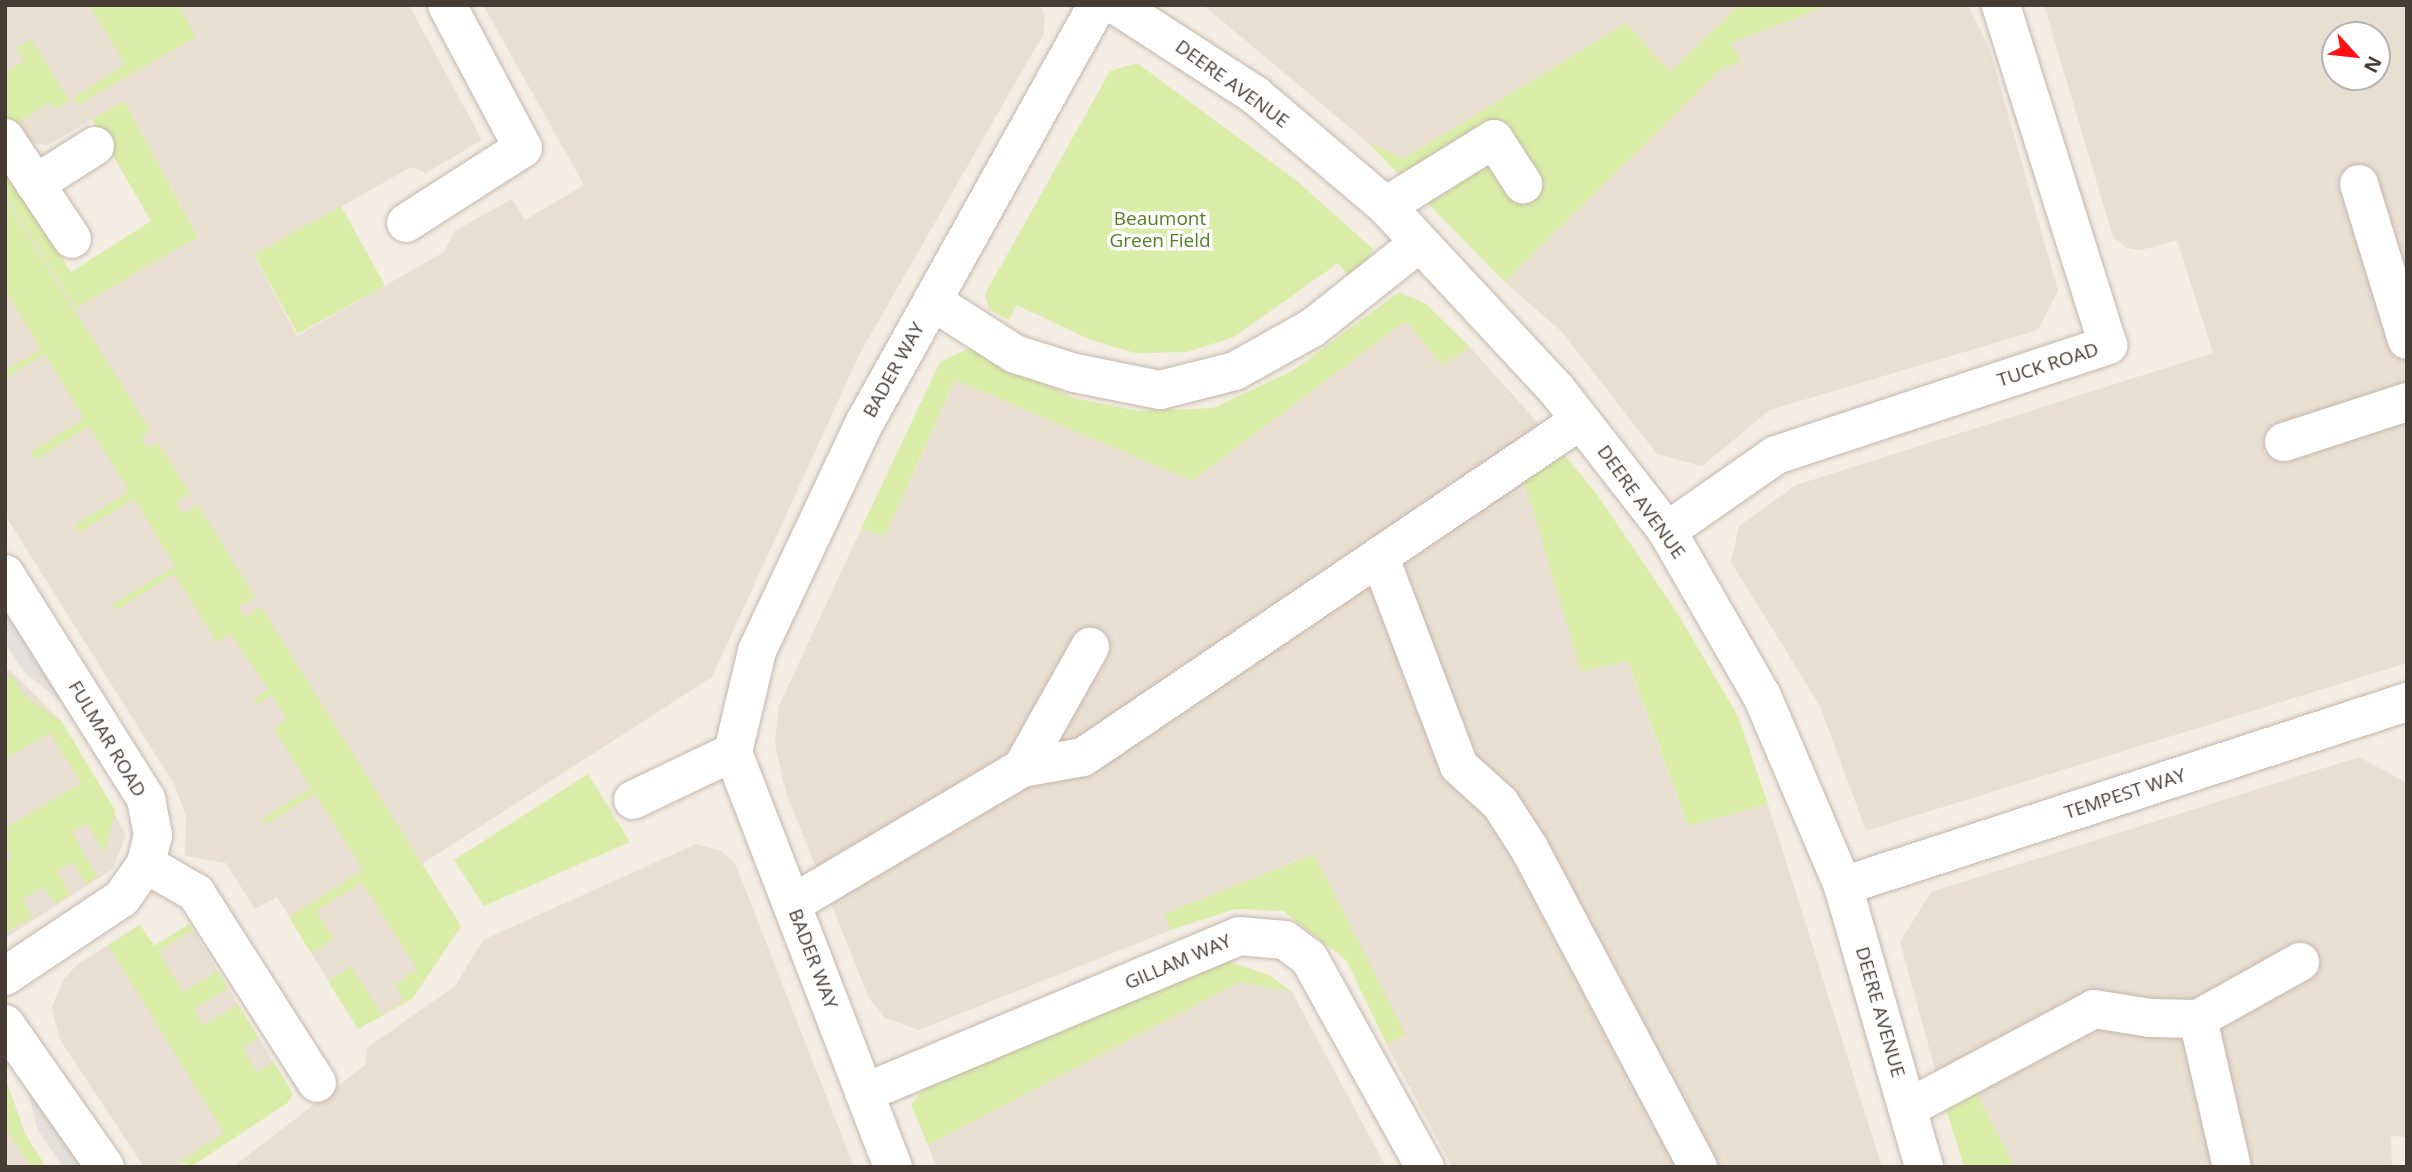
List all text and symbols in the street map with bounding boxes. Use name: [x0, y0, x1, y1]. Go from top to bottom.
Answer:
north arrow: [2321, 21, 2391, 91]
street label: DEERE AVENUE: [1171, 35, 1293, 133]
text: N: [2358, 52, 2388, 77]
park label: Beaumont Green Field: [1109, 208, 1211, 252]
street label: BADER WAY: [858, 318, 930, 422]
street label: TUCK ROAD: [1994, 338, 2102, 392]
street label: DEERE AVENUE: [1592, 441, 1690, 563]
street label: FULMAR ROAD: [63, 677, 151, 801]
street label: TEMPEST WAY: [2062, 764, 2188, 824]
street label: BADER WAY: [783, 906, 843, 1012]
street label: GILLAM WAY: [1121, 929, 1235, 995]
street label: DEERE AVENUE: [1850, 944, 1910, 1080]

